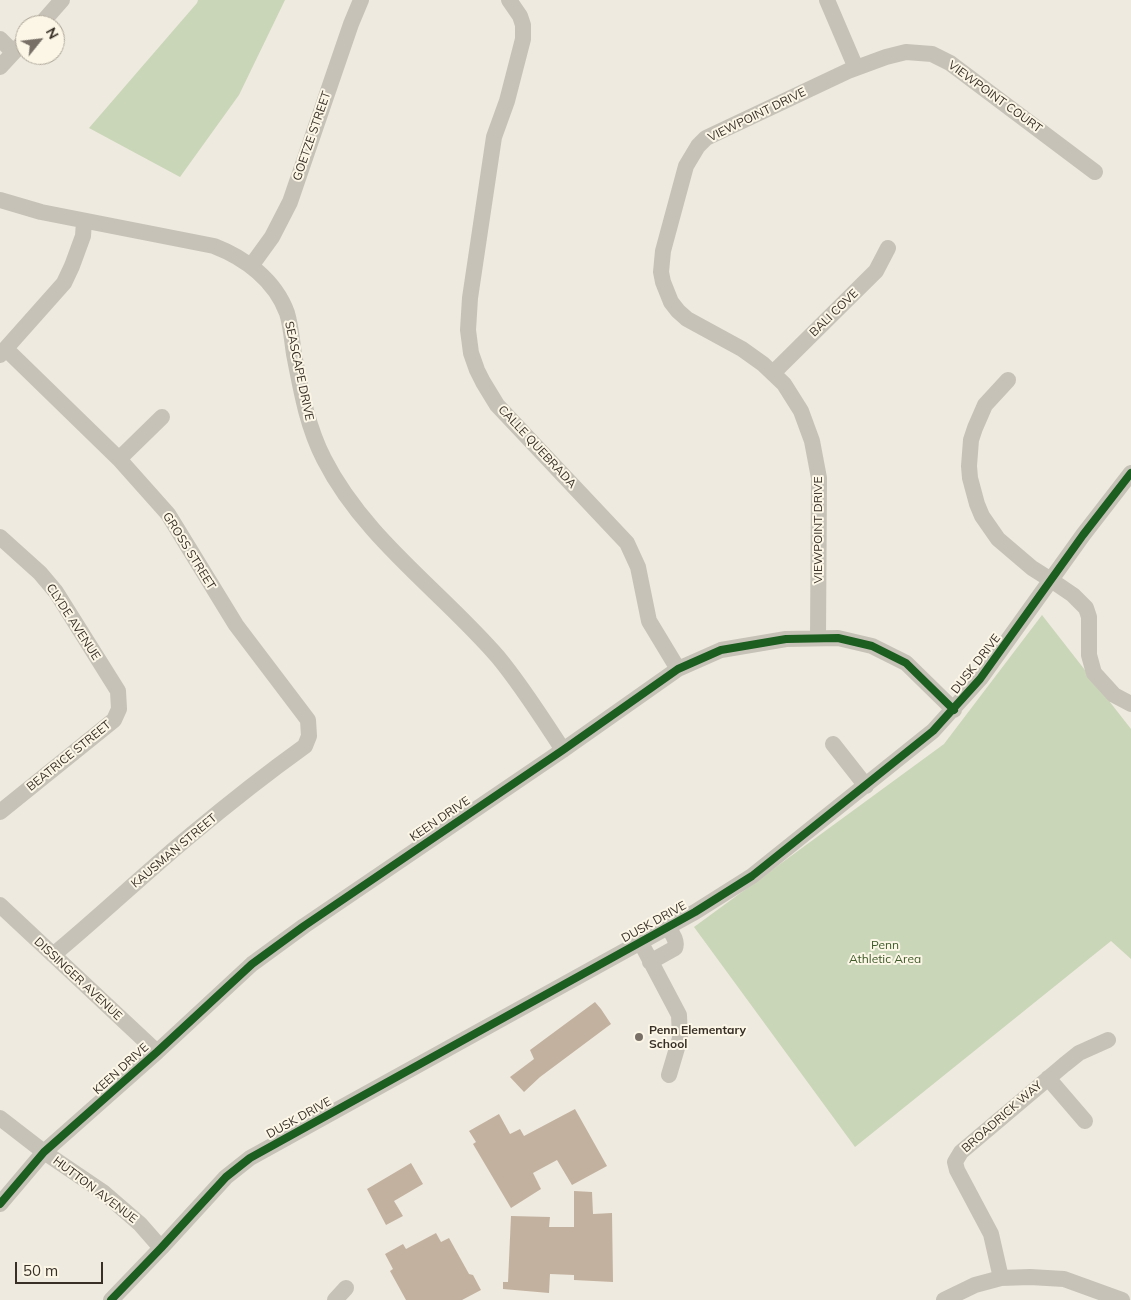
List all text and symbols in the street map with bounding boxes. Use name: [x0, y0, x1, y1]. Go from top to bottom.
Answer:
north arrow: [15, 15, 65, 65]
text: N: [42, 24, 63, 42]
street label: VIEWPOINT COURT: [945, 58, 1045, 136]
street label: VIEWPOINT DRIVE: [706, 85, 808, 145]
street label: GOETZE STREET: [290, 89, 334, 183]
street label: BALI COVE: [807, 286, 861, 340]
street label: SEASCAPE DRIVE: [281, 320, 317, 422]
street label: CALLE QUEBRADA: [495, 403, 579, 491]
street label: VIEWPOINT DRIVE: [811, 476, 825, 584]
street label: GROSS STREET: [159, 510, 219, 592]
street label: CLYDE AVENUE: [43, 581, 103, 663]
street label: DUSK DRIVE: [948, 631, 1004, 697]
street label: BEATRICE STREET: [24, 718, 114, 794]
street label: KEEN DRIVE: [407, 794, 473, 844]
street label: KAUSMAN STREET: [128, 811, 220, 891]
street label: DUSK DRIVE: [619, 898, 689, 946]
street label: DISSINGER AVENUE: [31, 935, 125, 1023]
park label: Penn Athletic Area: [849, 938, 921, 966]
place label: Penn Elementary School: [649, 1023, 746, 1051]
marker: Penn Elementary School: [633, 1031, 645, 1043]
street label: KEEN DRIVE: [90, 1040, 152, 1098]
street label: BROADRICK WAY: [959, 1078, 1045, 1156]
street label: DUSK DRIVE: [264, 1094, 334, 1142]
street label: HUTTON AVENUE: [50, 1154, 140, 1226]
scale bar: [18, 1252, 105, 1284]
text: 50 m: [23, 1261, 58, 1280]

